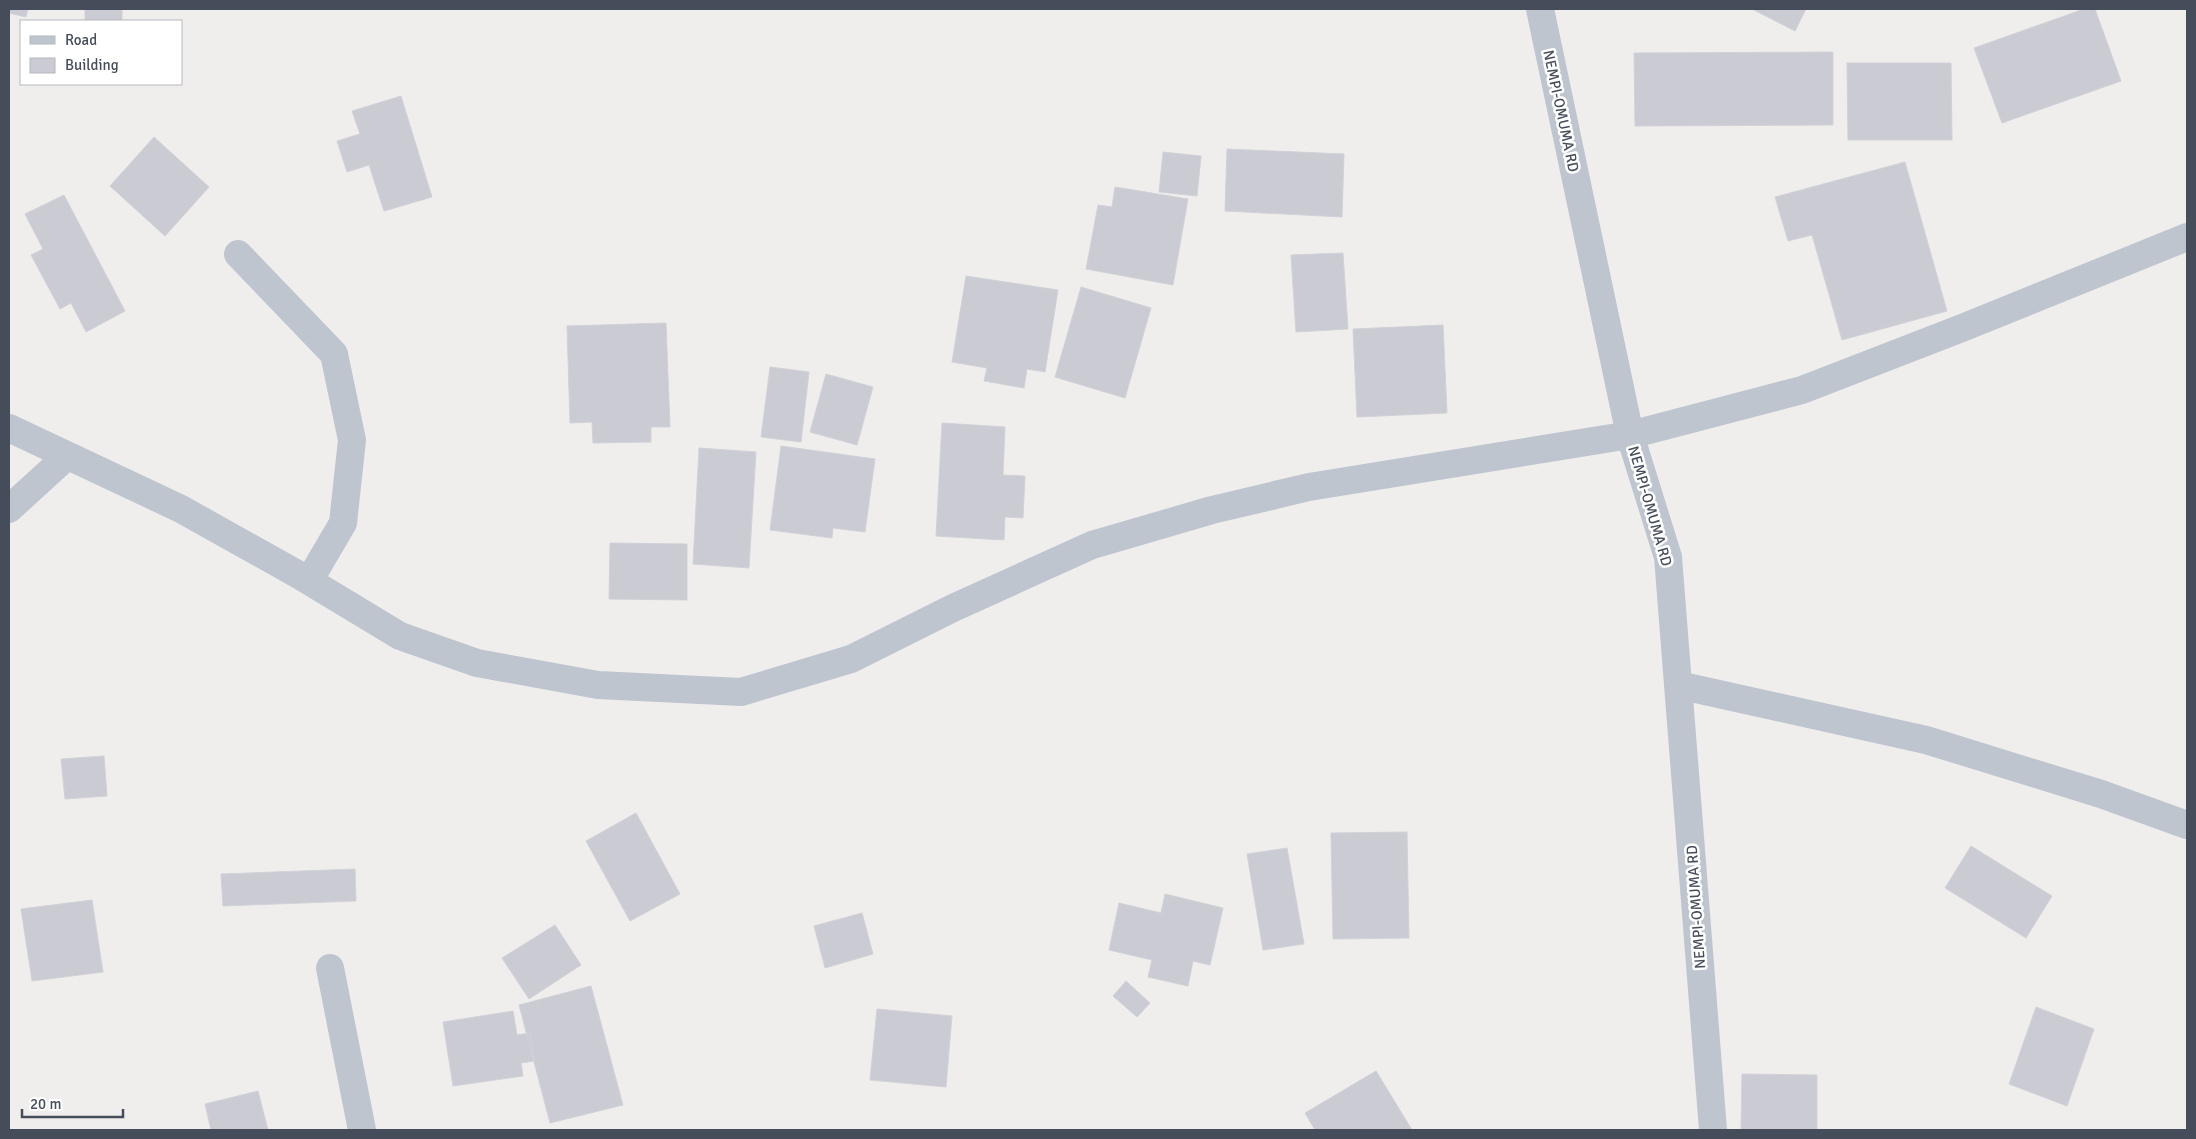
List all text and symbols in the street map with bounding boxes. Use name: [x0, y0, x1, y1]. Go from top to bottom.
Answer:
legend: [20, 20, 182, 85]
text: Road: [65, 31, 97, 49]
street label: NEMPI-OMUMA RD: [1539, 48, 1583, 174]
text: Building: [65, 56, 119, 74]
street label: NEMPI-OMUMA RD: [1624, 444, 1676, 568]
street label: NEMPI-OMUMA RD: [1683, 844, 1709, 970]
scale bar: [22, 1086, 124, 1118]
text: 20 m: [30, 1095, 61, 1113]

